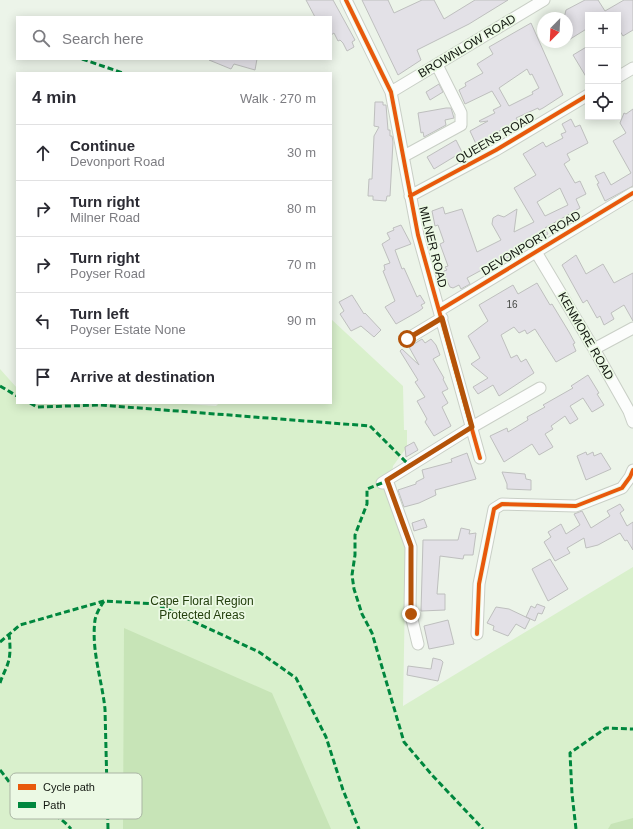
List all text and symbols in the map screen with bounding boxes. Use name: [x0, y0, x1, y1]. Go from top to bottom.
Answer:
street label: BROWNLOW ROAD: [416, 11, 519, 81]
north arrow: [537, 12, 573, 48]
map controls: [585, 12, 621, 120]
button: +: [585, 12, 621, 48]
search box: [16, 16, 332, 60]
icon: search: [30, 27, 52, 49]
text: Search here: [62, 30, 144, 47]
button: −: [585, 48, 621, 84]
button: locate: [585, 84, 621, 120]
text: 4 min: [32, 88, 76, 107]
text: Walk · 270 m: [240, 91, 316, 106]
street label: QUEENS ROAD: [453, 110, 537, 166]
text: Continue: [70, 137, 135, 154]
icon: ahead: [32, 142, 54, 164]
text: 30 m: [287, 145, 316, 160]
text: Devonport Road: [70, 154, 165, 169]
text: Turn right: [70, 193, 140, 210]
icon: right: [32, 198, 54, 220]
text: 80 m: [287, 201, 316, 216]
street label: MILNER ROAD: [416, 205, 450, 289]
street label: DEVONPORT ROAD: [479, 208, 584, 278]
text: Milner Road: [70, 210, 140, 225]
text: Turn right: [70, 249, 140, 266]
icon: right: [32, 254, 54, 276]
text: 70 m: [287, 257, 316, 272]
text: Poyser Road: [70, 266, 145, 281]
street label: KENMORE ROAD: [555, 290, 617, 383]
house number: 16: [506, 299, 518, 310]
text: Turn left: [70, 305, 129, 322]
icon: left: [32, 310, 54, 332]
text: 90 m: [287, 313, 316, 328]
text: Poyser Estate None: [70, 322, 186, 337]
route start: [398, 330, 416, 348]
icon: arrive: [32, 366, 54, 388]
text: Arrive at destination: [70, 368, 215, 385]
park label: Cape Floral Region Protected Areas: [150, 594, 254, 622]
route end: [402, 605, 420, 623]
legend: [10, 773, 142, 819]
text: Cycle path: [43, 781, 95, 793]
text: Path: [43, 799, 66, 811]

